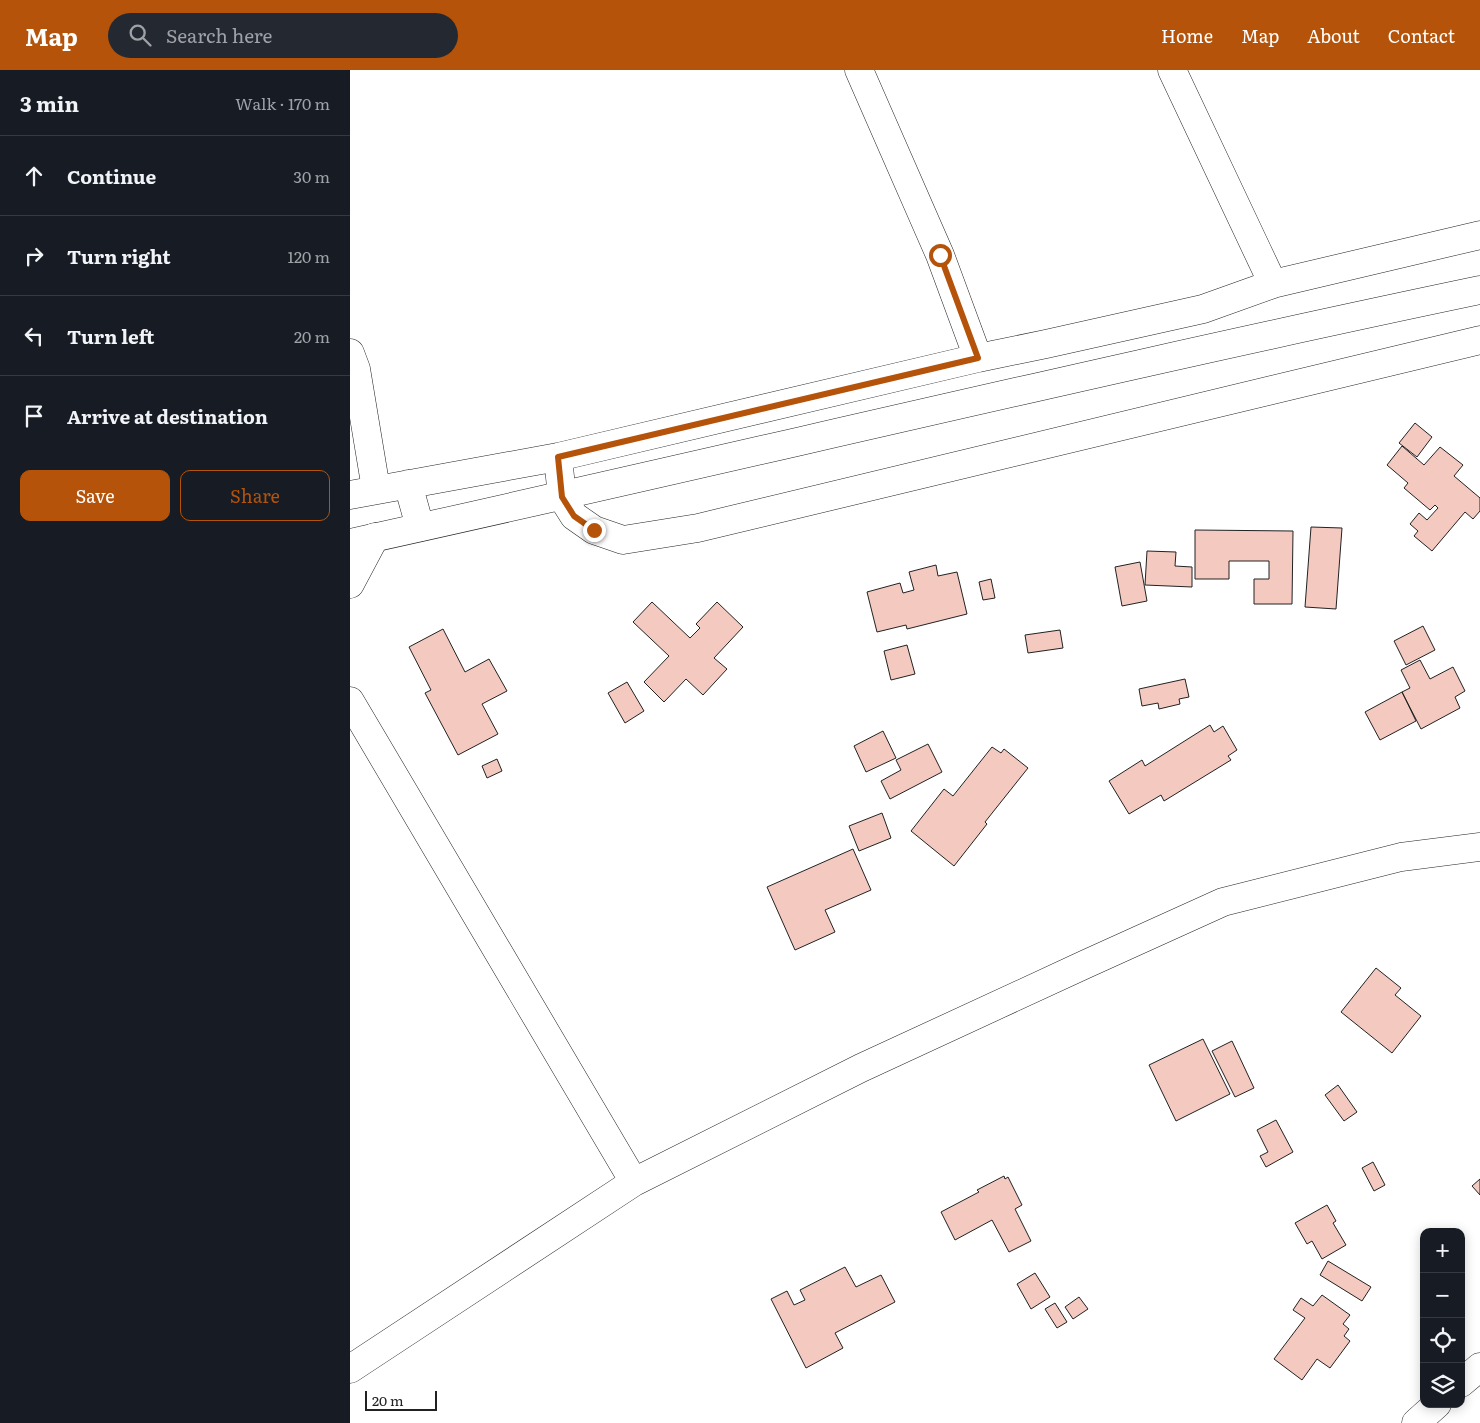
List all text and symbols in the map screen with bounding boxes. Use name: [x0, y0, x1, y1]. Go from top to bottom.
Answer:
search box: [108, 13, 458, 58]
text: Map: [25, 18, 78, 53]
icon: search: [126, 21, 154, 49]
text: Search here: [166, 21, 272, 49]
text: Home: [1161, 22, 1213, 49]
text: Map: [1241, 22, 1279, 49]
text: About: [1307, 22, 1360, 49]
text: Contact: [1388, 22, 1455, 49]
text: 3 min: [20, 87, 79, 118]
text: Walk · 170 m: [235, 91, 330, 115]
icon: ahead: [20, 162, 48, 190]
text: Continue: [67, 162, 156, 190]
text: 30 m: [293, 164, 330, 188]
icon: right: [20, 242, 48, 270]
text: Turn right: [67, 242, 171, 270]
text: 120 m: [287, 244, 330, 268]
route start: [929, 244, 952, 267]
icon: left: [20, 322, 48, 350]
text: Turn left: [67, 322, 154, 350]
text: 20 m: [294, 324, 330, 348]
icon: arrive: [20, 402, 48, 430]
text: Arrive at destination: [67, 402, 268, 430]
button: Save: [20, 470, 170, 521]
button: Share: [180, 470, 330, 521]
route end: [583, 519, 606, 542]
map controls: [1420, 1228, 1465, 1408]
button: +: [1420, 1228, 1465, 1273]
button: −: [1420, 1273, 1465, 1318]
button: locate: [1420, 1318, 1465, 1363]
button: layers: [1420, 1363, 1465, 1408]
scale bar: [365, 1388, 438, 1411]
text: 20 m: [372, 1390, 404, 1410]

